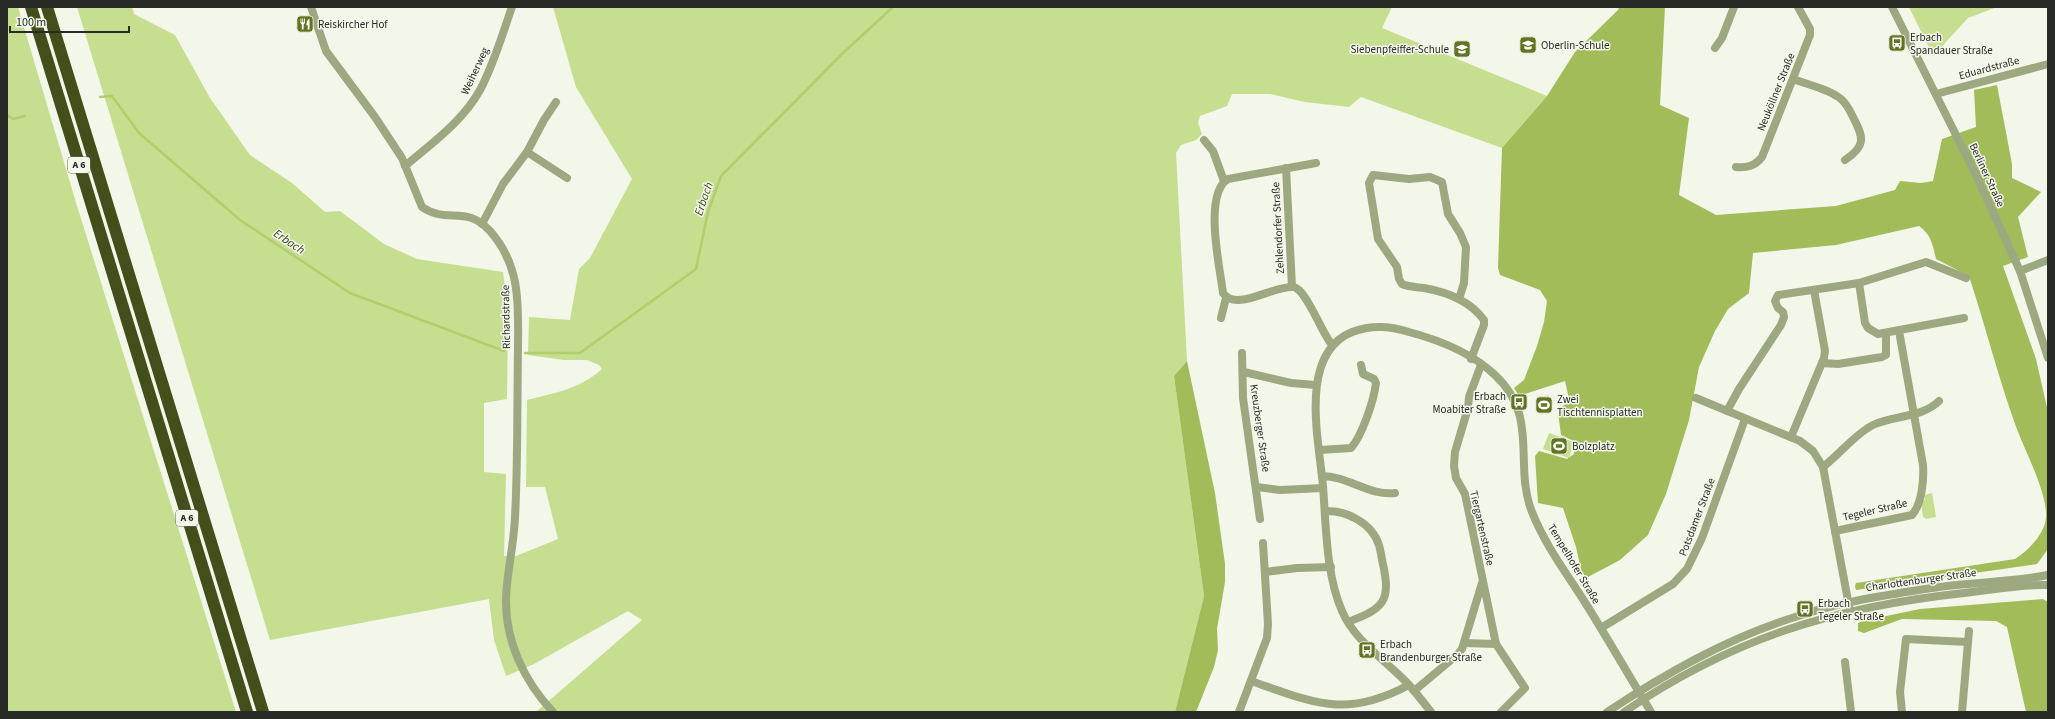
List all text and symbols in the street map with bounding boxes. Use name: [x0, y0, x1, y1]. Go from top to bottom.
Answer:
scale bar: [10, 8, 129, 34]
text: 100 m: [16, 14, 46, 31]
restaurant icon: Reiskircher Hof: [295, 14, 315, 34]
place label: Reiskircher Hof: [318, 17, 388, 32]
place label: Erbach Spandauer Straße: [1910, 30, 1993, 58]
bus stop icon: Erbach Spandauer Straße: [1887, 33, 1907, 53]
school or university icon: Oberlin-Schule: [1518, 35, 1538, 55]
place label: Oberlin-Schule: [1541, 38, 1610, 53]
school or university icon: Siebenpfeiffer-Schule: [1452, 39, 1472, 59]
place label: Siebenpfeiffer-Schule: [1350, 42, 1450, 57]
street label: Weiherweg: [457, 44, 493, 97]
street label: Neuköllner Straße: [1753, 50, 1799, 133]
street label: Eduardstraße: [1957, 53, 2021, 83]
street label: Berliner Straße: [1966, 141, 2009, 210]
road number: A 6: [68, 157, 90, 173]
water label: Erbach: [690, 180, 718, 218]
street label: Zehlendorfer Straße: [1268, 181, 1288, 274]
water label: Erbach: [270, 225, 308, 259]
street label: Richardstraße: [498, 284, 514, 349]
street label: Kreuzberger Straße: [1246, 383, 1274, 473]
place label: Erbach Moabiter Straße: [1433, 389, 1507, 417]
bus stop icon: Erbach Moabiter Straße: [1509, 392, 1529, 412]
place label: Zwei Tischtennisplatten: [1557, 392, 1642, 420]
sports icon: Zwei Tischtennisplatten: [1534, 395, 1554, 415]
sports icon: Bolzplatz: [1549, 436, 1569, 456]
place label: Bolzplatz: [1572, 439, 1615, 454]
street label: Potsdamer Straße: [1675, 475, 1719, 558]
street label: Tiergartenstraße: [1466, 489, 1498, 568]
street label: Tegeler Straße: [1841, 495, 1909, 525]
road number: A 6: [176, 510, 198, 526]
street label: Tempelhofer Straße: [1544, 521, 1604, 607]
street label: Charlottenburger Straße: [1865, 565, 1978, 595]
place label: Erbach Tegeler Straße: [1818, 596, 1884, 624]
bus stop icon: Erbach Tegeler Straße: [1795, 599, 1815, 619]
place label: Erbach Brandenburger Straße: [1380, 637, 1483, 665]
bus stop icon: Erbach Brandenburger Straße: [1357, 640, 1377, 660]

